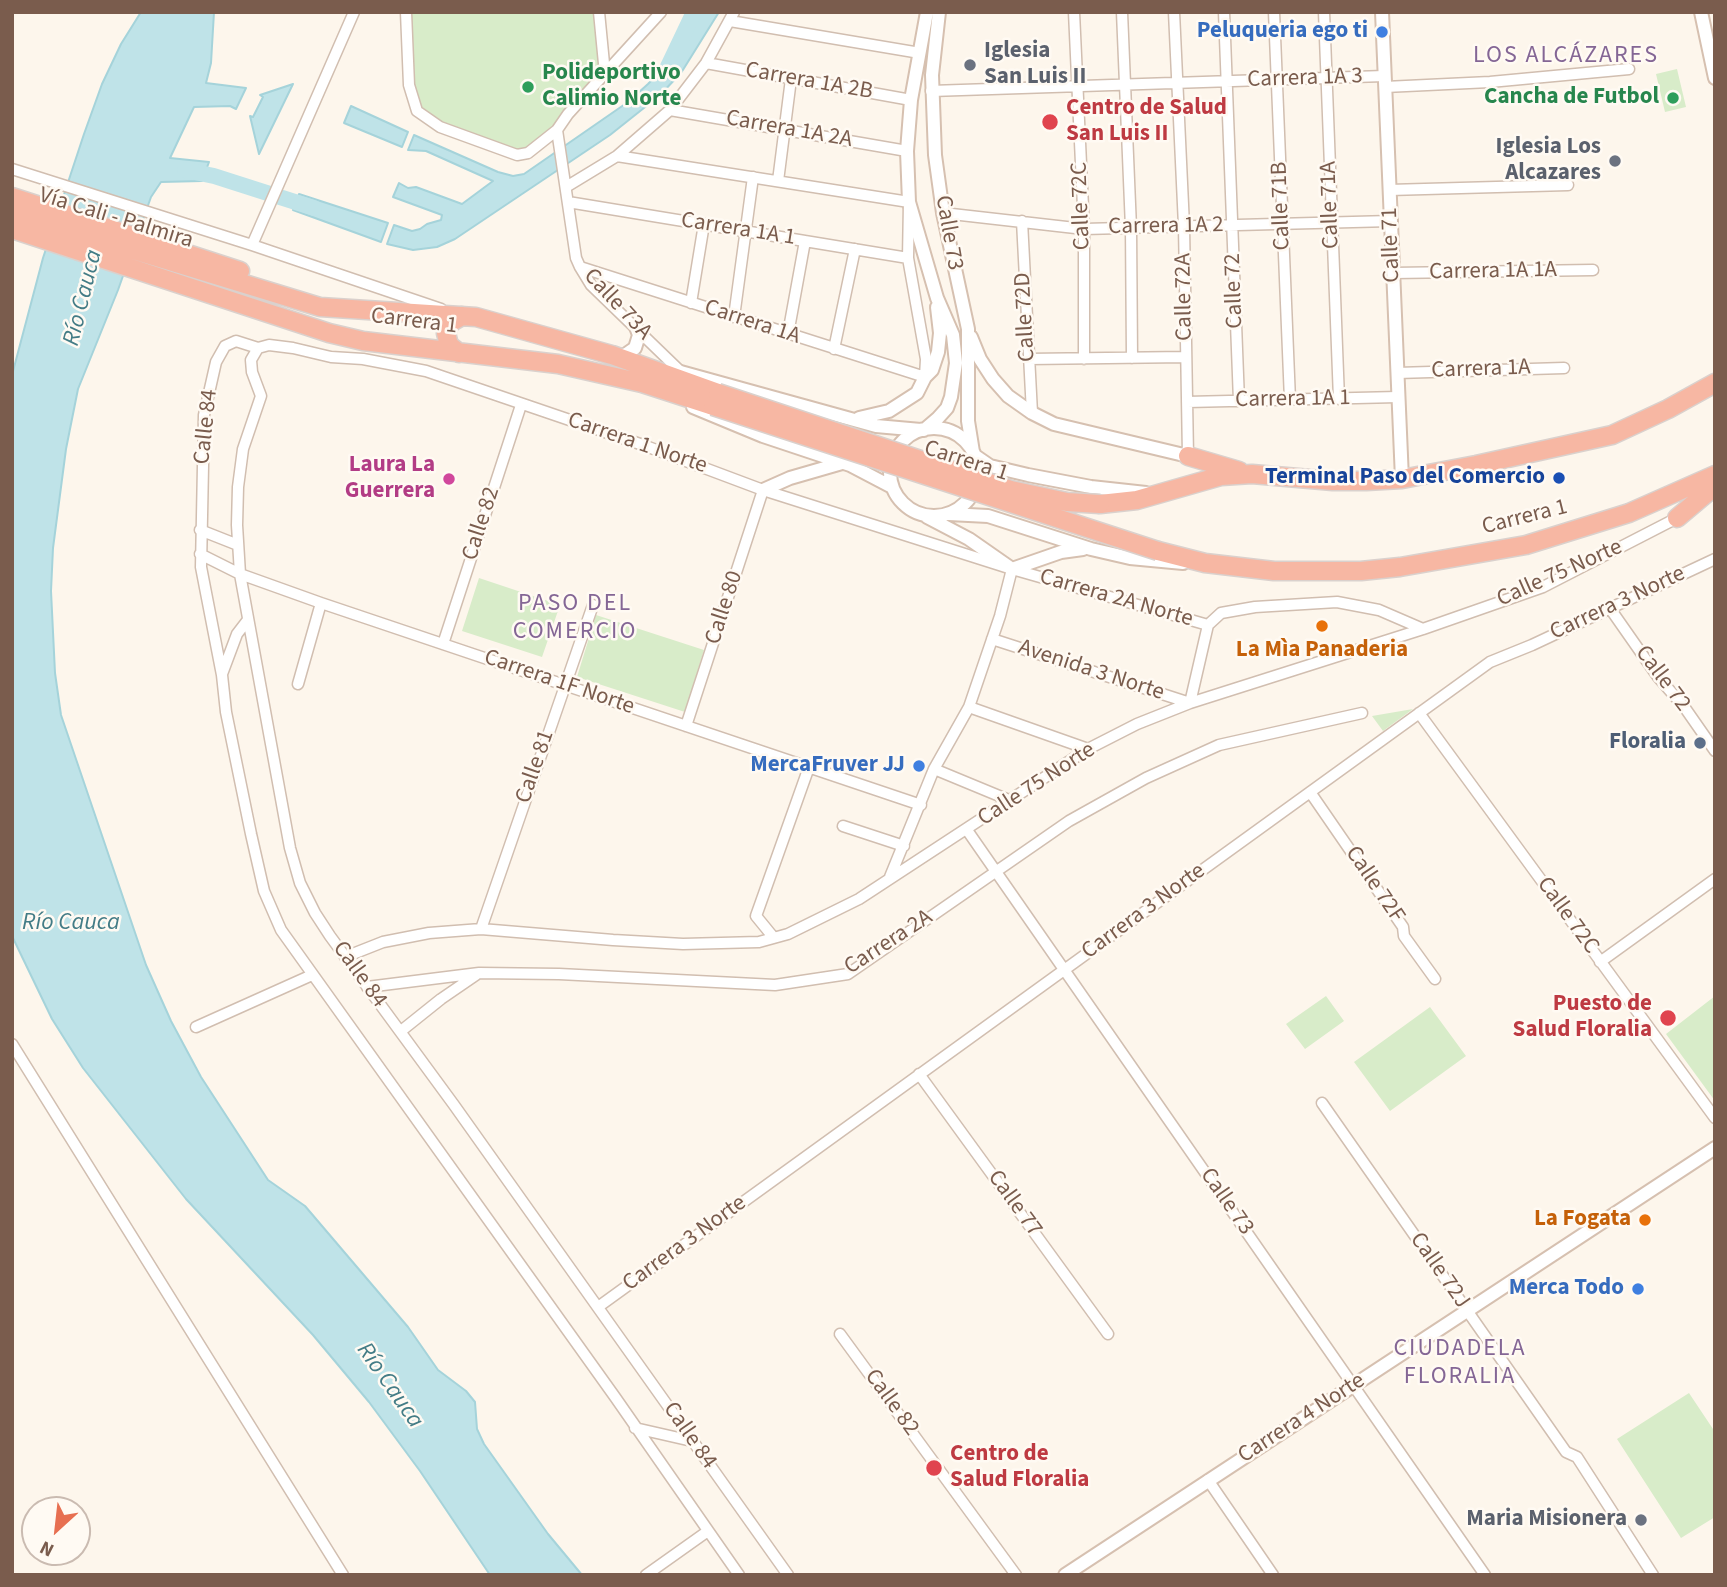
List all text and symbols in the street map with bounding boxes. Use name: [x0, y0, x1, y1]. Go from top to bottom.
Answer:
place label: Peluqueria ego ti: [1197, 18, 1368, 46]
marker: Peluqueria ego ti: [1374, 24, 1390, 40]
place label: Iglesia San Luis II: [984, 38, 1086, 92]
district label: LOS ALCÁZARES: [1475, 43, 1657, 71]
street label: Carrera 1A 2B: [743, 57, 875, 107]
marker: Iglesia San Luis II: [962, 57, 978, 73]
place label: Polideportivo Calimio Norte: [542, 60, 681, 114]
street label: Carrera 1A 3: [1247, 63, 1363, 95]
marker: Polideportivo Calimio Norte: [520, 79, 536, 95]
place label: Cancha de Futbol: [1484, 84, 1659, 112]
marker: Cancha de Futbol: [1665, 90, 1681, 106]
place label: Centro de Salud San Luis II: [1066, 95, 1227, 149]
street label: Carrera 1A 2A: [724, 105, 854, 155]
marker: Centro de Salud San Luis II: [1040, 112, 1060, 132]
place label: Iglesia Los Alcazares: [1496, 134, 1601, 188]
marker: Iglesia Los Alcazares: [1607, 153, 1623, 169]
street label: Calle 72C: [1067, 161, 1097, 251]
street label: Calle 71B: [1267, 161, 1297, 251]
street label: Calle 71A: [1316, 161, 1346, 249]
street label: Vía Cali - Palmira: [36, 182, 196, 256]
street label: Calle 73: [928, 194, 968, 272]
street label: Carrera 1A 1: [679, 207, 797, 253]
street label: Calle 71: [1377, 207, 1407, 283]
street label: Carrera 1A 2: [1108, 212, 1224, 242]
water label: Río Cauca: [58, 247, 110, 349]
street label: Calle 72A: [1170, 253, 1200, 341]
street label: Calle 72: [1220, 253, 1250, 329]
street label: Carrera 1A 1A: [1429, 257, 1557, 287]
street label: Calle 73A: [577, 263, 657, 347]
street label: Calle 72D: [1010, 272, 1042, 362]
street label: Carrera 1A: [700, 295, 804, 351]
street label: Carrera 1: [369, 303, 459, 341]
street label: Carrera 1A: [1431, 354, 1531, 386]
street label: Carrera 1A 1: [1235, 385, 1351, 415]
street label: Calle 84: [189, 388, 225, 466]
street label: Carrera 1 Norte: [564, 407, 710, 481]
street label: Carrera 1: [920, 435, 1012, 489]
place label: Laura La Guerrera: [345, 452, 435, 506]
place label: Terminal Paso del Comercio: [1265, 464, 1545, 492]
marker: Terminal Paso del Comercio: [1551, 470, 1567, 486]
marker: Laura La Guerrera: [441, 471, 457, 487]
street label: Calle 82: [457, 484, 507, 564]
street label: Carrera 1: [1479, 494, 1571, 542]
street label: Calle 75 Norte: [1493, 534, 1627, 614]
street label: Carrera 3 Norte: [1546, 561, 1690, 647]
street label: Carrera 2A Norte: [1036, 564, 1196, 634]
street label: Calle 80: [700, 568, 750, 648]
district label: PASO DEL COMERCIO: [514, 591, 636, 647]
marker: La Mìa Panaderia: [1314, 618, 1330, 634]
street label: Avenida 3 Norte: [1015, 634, 1167, 708]
place label: La Mìa Panaderia: [1236, 637, 1408, 665]
street label: Calle 72: [1628, 641, 1696, 717]
street label: Carrera 1F Norte: [480, 644, 638, 722]
street label: Calle 81: [511, 727, 561, 807]
place label: Floralia: [1609, 729, 1686, 757]
marker: Floralia: [1692, 735, 1708, 751]
street label: Calle 75 Norte: [973, 737, 1101, 833]
place label: MercaFruver JJ: [750, 752, 905, 780]
marker: MercaFruver JJ: [911, 758, 927, 774]
street label: Calle 72F: [1338, 841, 1410, 929]
street label: Carrera 3 Norte: [1077, 858, 1211, 966]
street label: Calle 72C: [1530, 872, 1604, 960]
street label: Carrera 2A: [840, 904, 938, 982]
water label: Río Cauca: [22, 910, 120, 938]
street label: Calle 84: [326, 936, 392, 1014]
place label: Puesto de Salud Floralia: [1513, 991, 1652, 1045]
marker: Puesto de Salud Floralia: [1658, 1008, 1678, 1028]
street label: Calle 73: [1193, 1163, 1259, 1241]
street label: Calle 77: [981, 1165, 1047, 1243]
street label: Carrera 3 Norte: [618, 1190, 752, 1298]
place label: La Fogata: [1534, 1206, 1631, 1234]
marker: La Fogata: [1637, 1212, 1653, 1228]
street label: Calle 72J: [1403, 1228, 1475, 1314]
place label: Merca Todo: [1509, 1275, 1624, 1303]
marker: Merca Todo: [1630, 1281, 1646, 1297]
district label: CIUDADELA FLORALIA: [1395, 1336, 1525, 1392]
water label: Río Cauca: [349, 1338, 429, 1434]
street label: Calle 82: [858, 1364, 924, 1442]
street label: Carrera 4 Norte: [1233, 1368, 1371, 1470]
street label: Calle 84: [656, 1397, 722, 1475]
place label: Centro de Salud Floralia: [950, 1441, 1089, 1495]
marker: Centro de Salud Floralia: [924, 1458, 944, 1478]
north arrow: [21, 1496, 91, 1566]
place label: Maria Misionera: [1466, 1506, 1627, 1534]
marker: Maria Misionera: [1633, 1512, 1649, 1528]
text: N: [35, 1533, 59, 1563]

